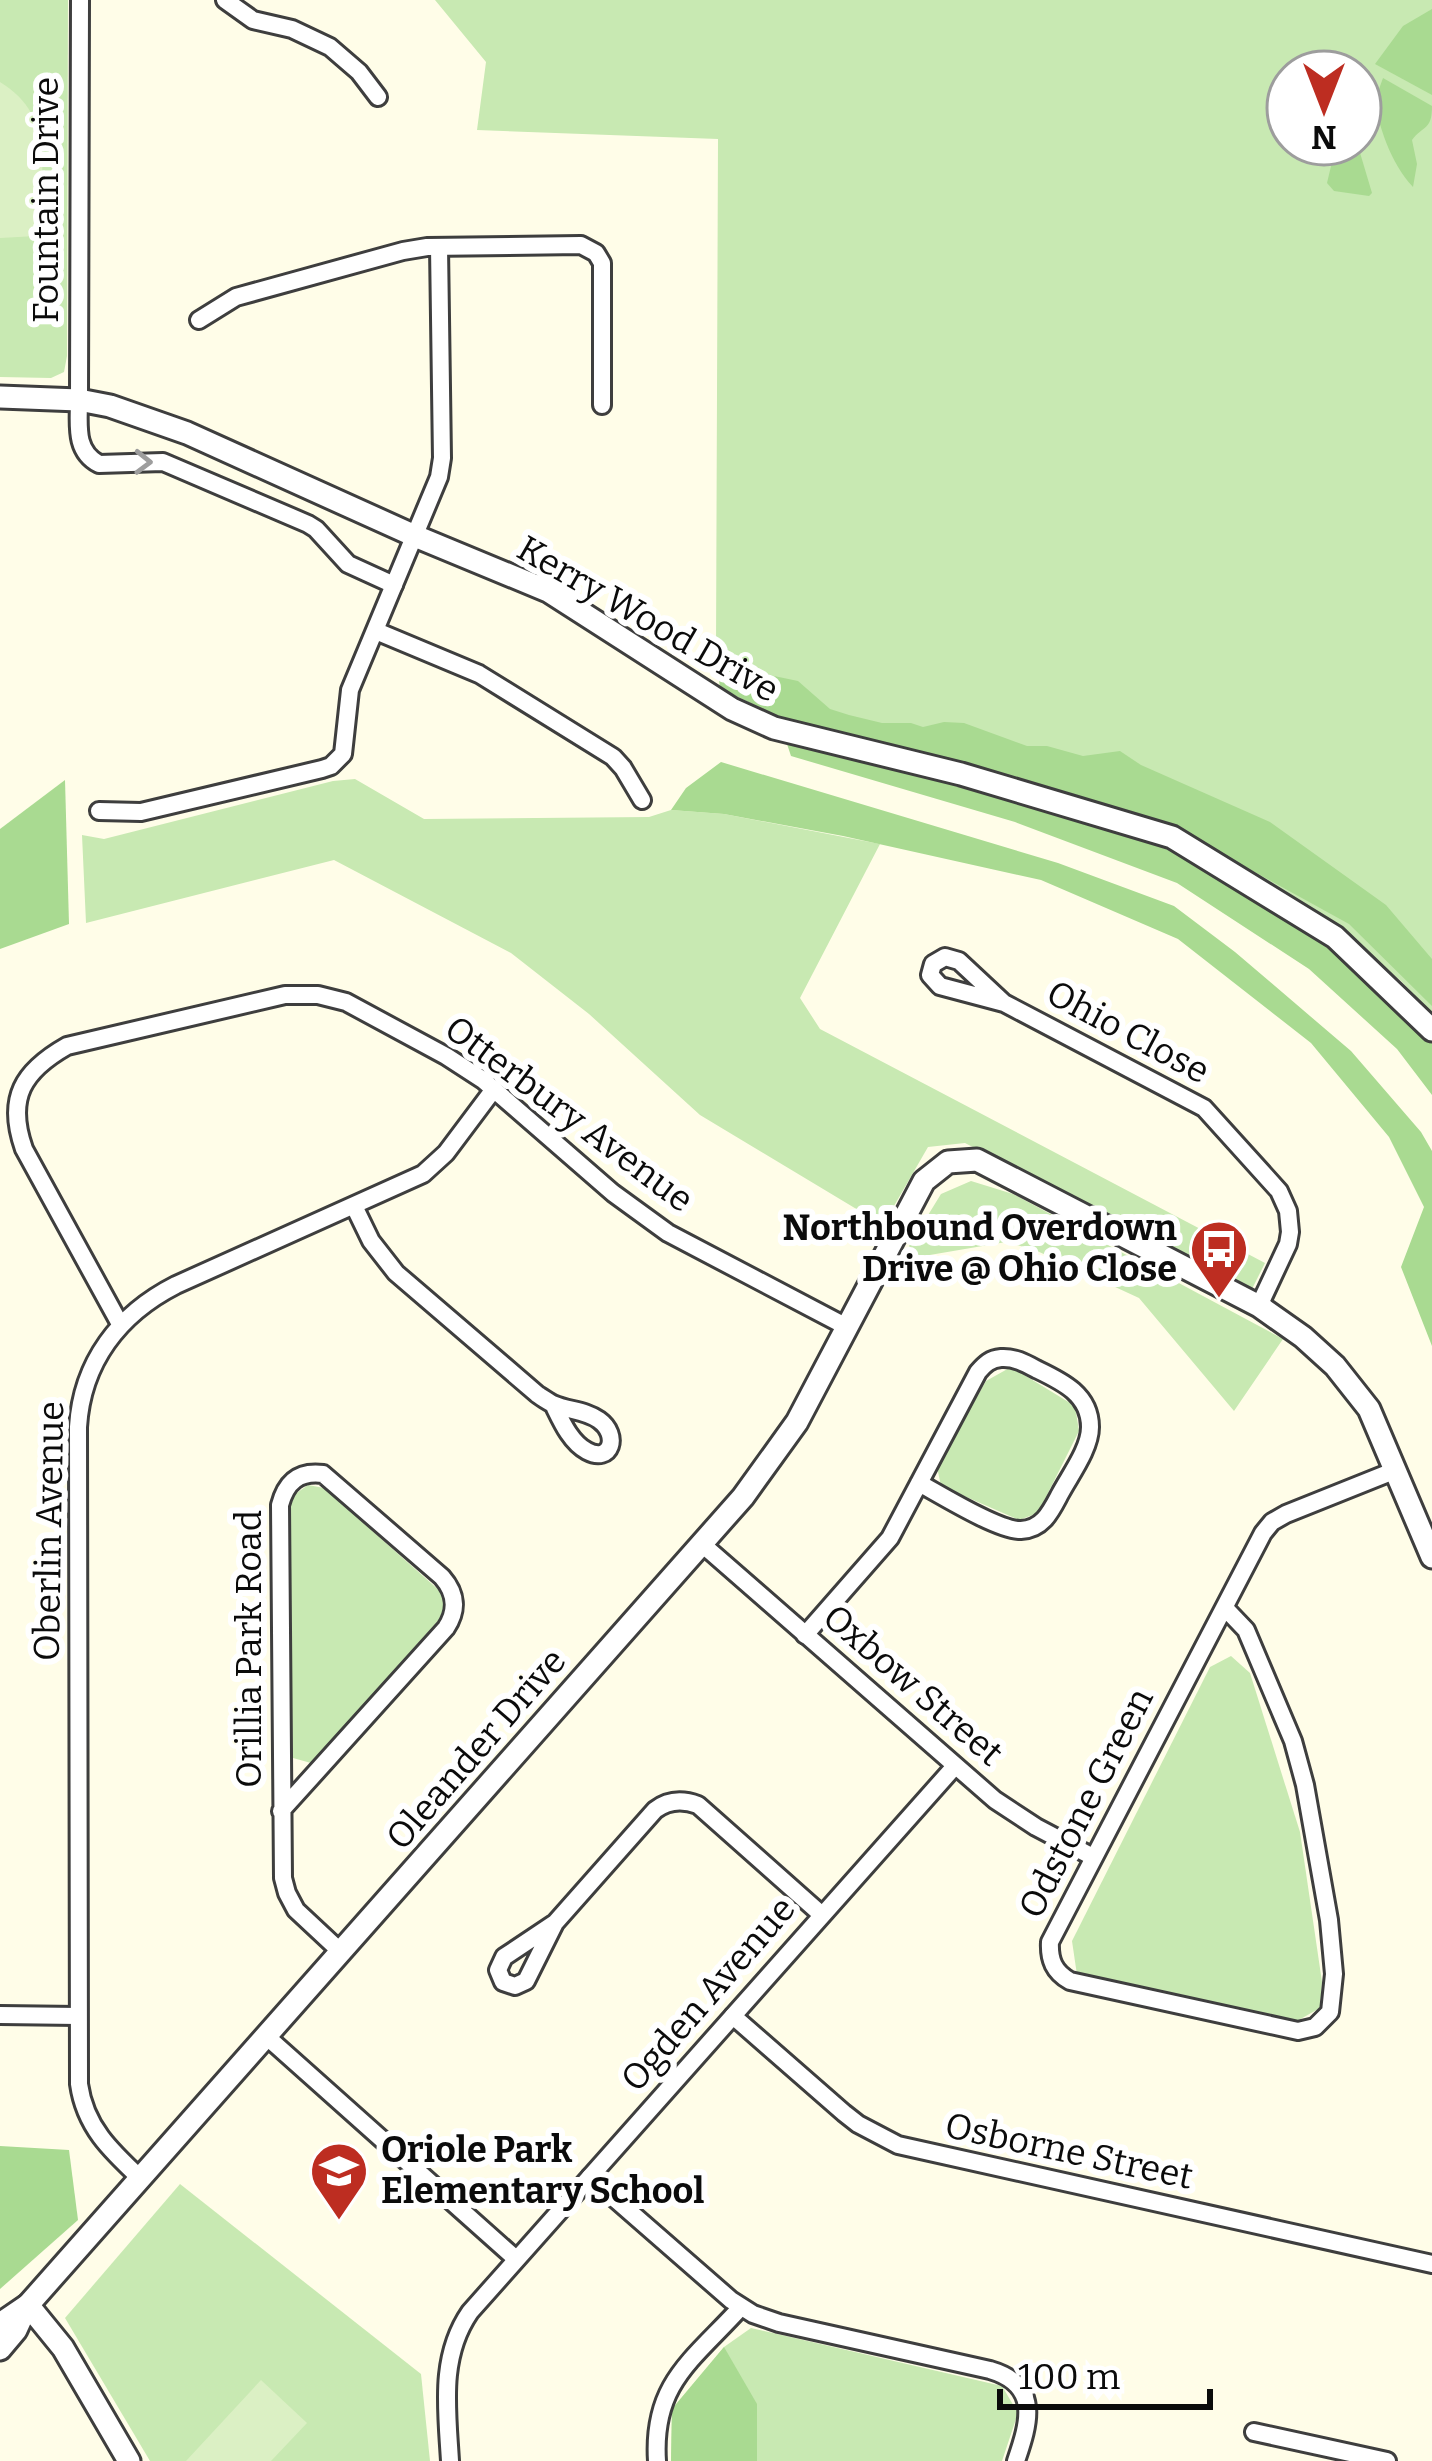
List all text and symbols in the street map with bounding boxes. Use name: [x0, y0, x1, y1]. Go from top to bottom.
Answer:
north arrow: [1264, 48, 1384, 168]
street label: Fountain Drive: [24, 77, 68, 323]
text: N: [1311, 117, 1337, 157]
one-way arrow: [134, 449, 153, 475]
street label: Kerry Wood Drive: [509, 526, 787, 712]
street label: Ohio Close: [1039, 971, 1217, 1093]
street label: Otterbury Avenue: [436, 1006, 702, 1222]
place label: Northbound Overdown Drive @ Ohio Close: [782, 1206, 1177, 1291]
bus stop icon: Northbound Overdown Drive @ Ohio Close: [1188, 1218, 1250, 1300]
street label: Oberlin Avenue: [25, 1401, 73, 1661]
street label: Orillia Park Road: [227, 1510, 271, 1788]
street label: Oxbow Street: [814, 1595, 1012, 1775]
street label: Oleander Drive: [377, 1639, 575, 1859]
street label: Odstone Green: [1009, 1681, 1163, 1925]
street label: Ogden Avenue: [612, 1888, 804, 2100]
street label: Osborne Street: [941, 2103, 1197, 2199]
place label: Oriole Park Elementary School: [381, 2128, 704, 2213]
school or university icon: Oriole Park Elementary School: [308, 2140, 370, 2222]
scale bar: [1000, 2335, 1210, 2409]
text: 100 m: [1018, 2355, 1120, 2399]

